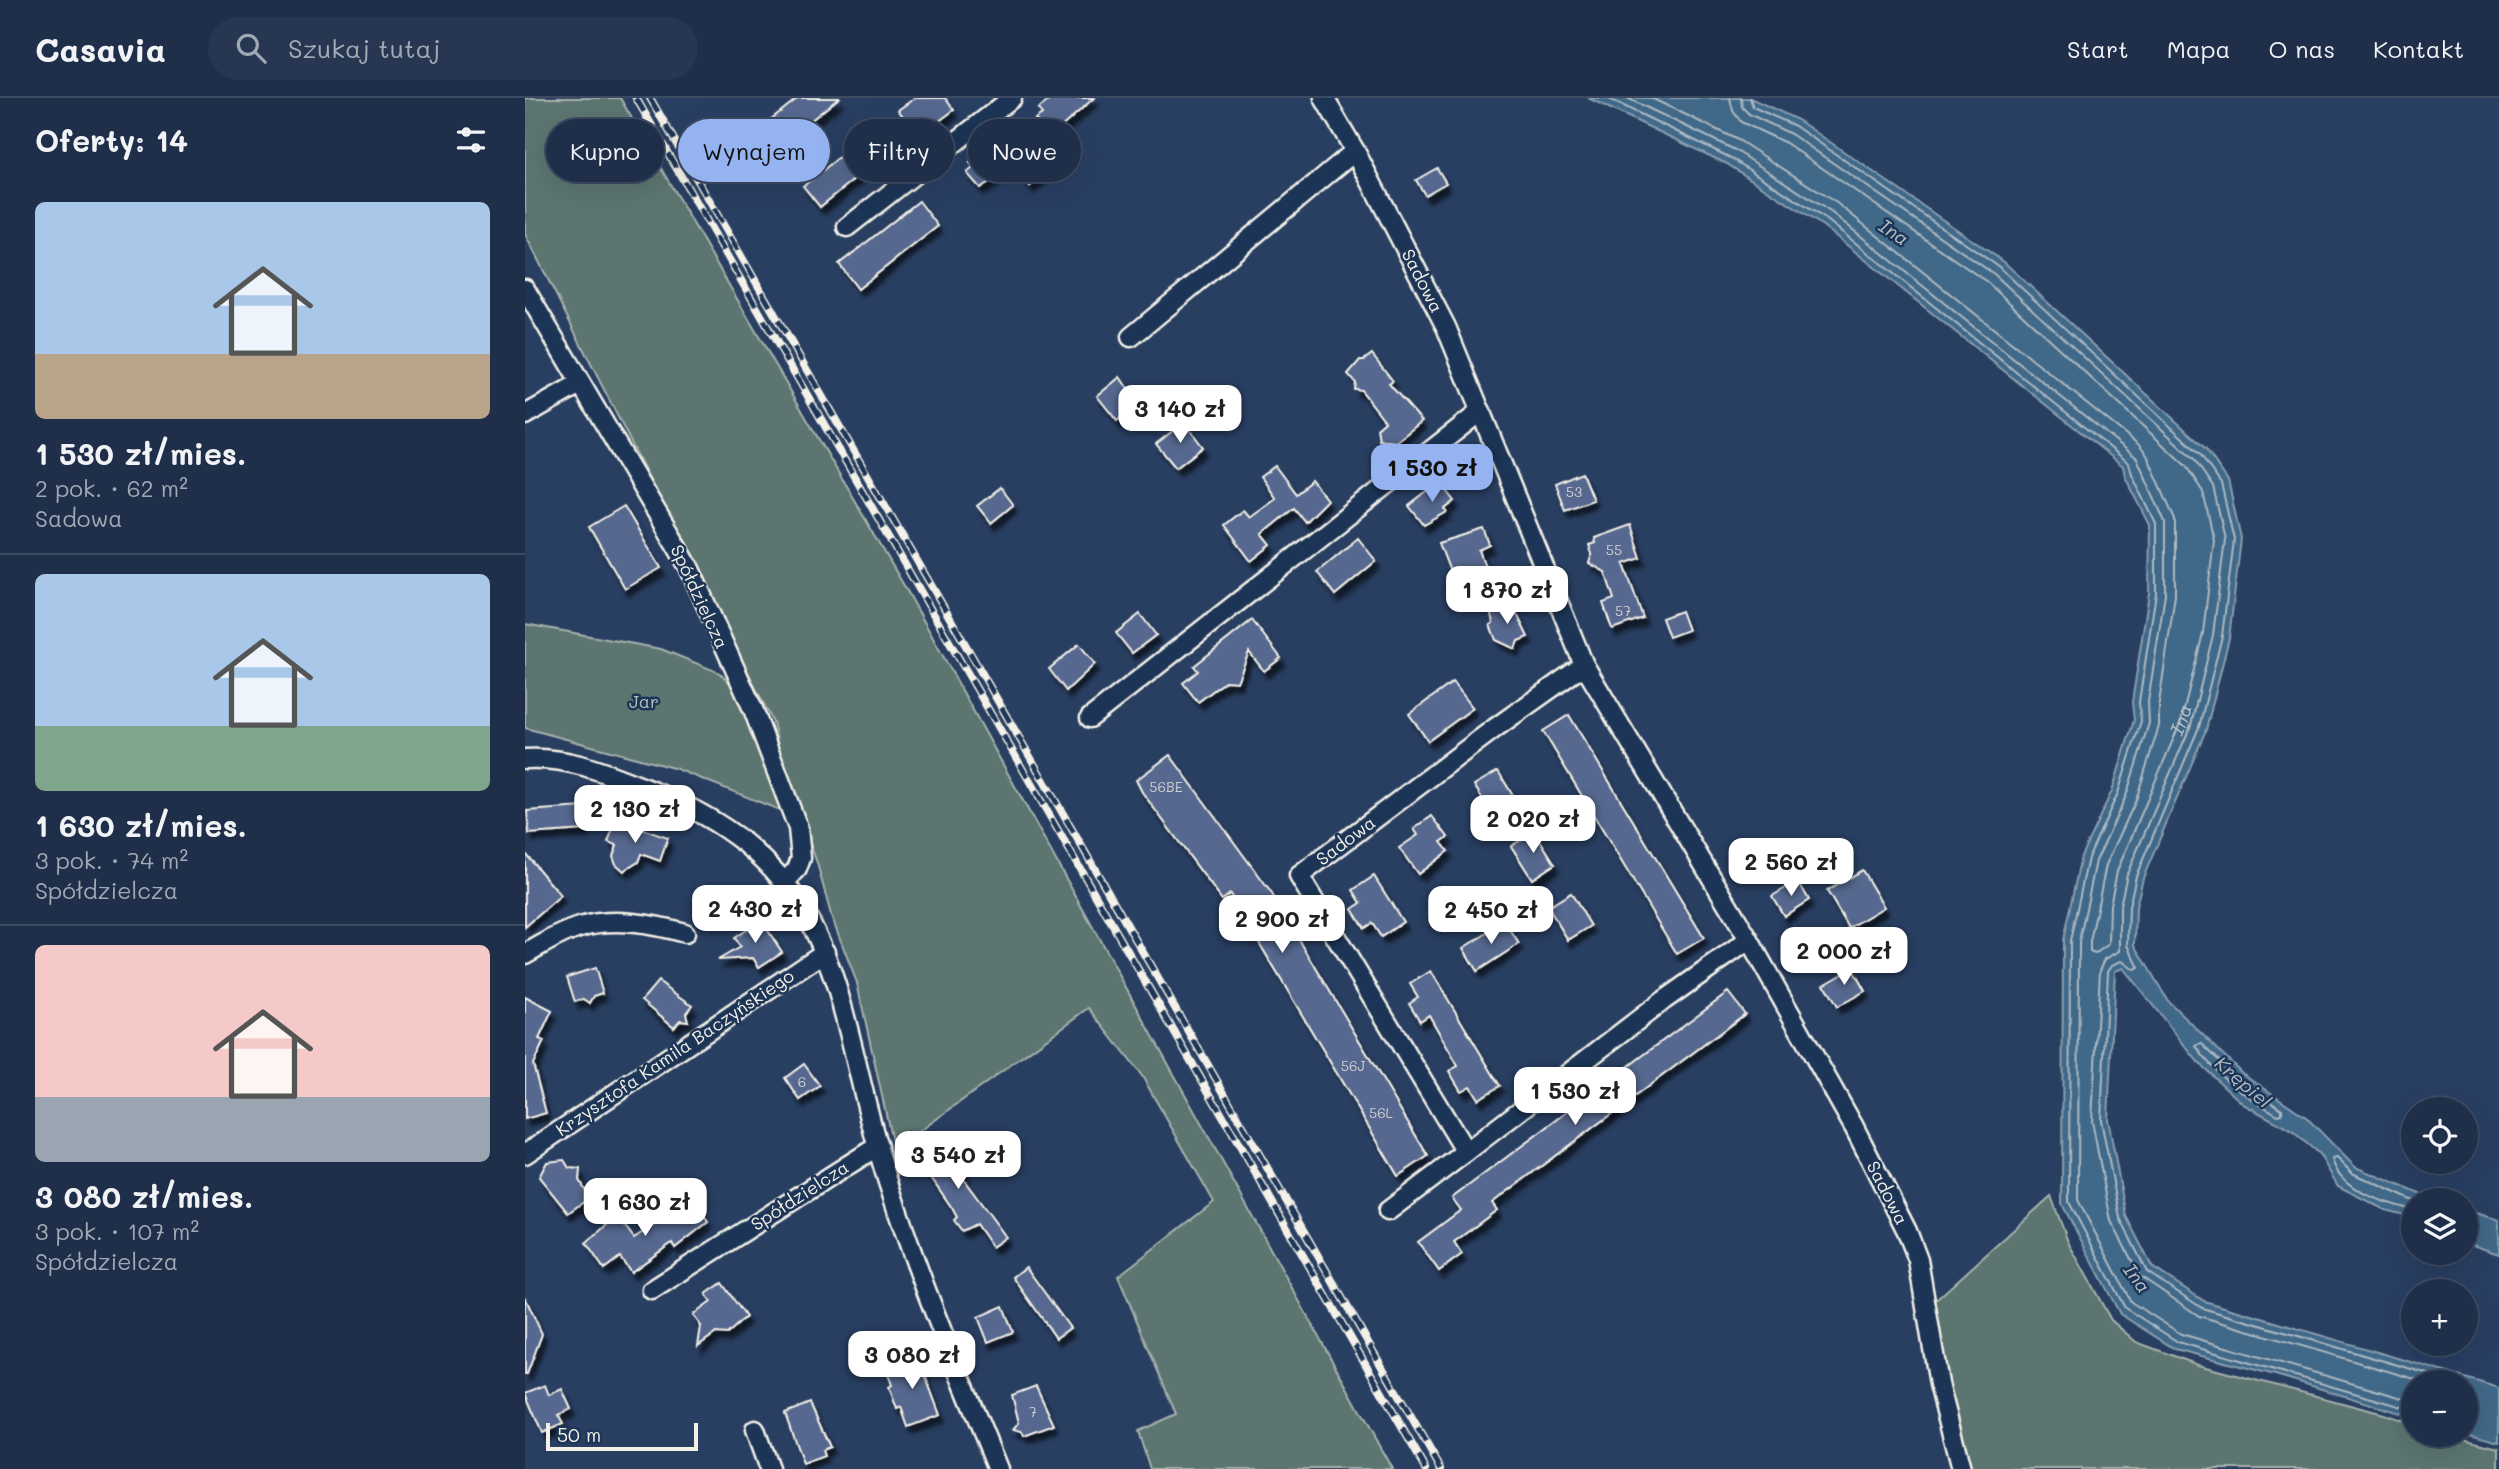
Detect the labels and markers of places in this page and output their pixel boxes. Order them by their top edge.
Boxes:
pin: 3 140 zł [1108,386,1252,445]
pin: 1 530 zł [1360,444,1504,504]
pin: 1 870 zł [1435,566,1579,626]
pin: 2 130 zł [563,786,707,845]
pin: 2 020 zł [1461,796,1605,855]
pin: 2 560 zł [1719,838,1863,898]
pin: 2 430 zł [683,886,827,945]
pin: 2 450 zł [1419,886,1563,946]
pin: 2 900 zł [1210,896,1354,955]
pin: 2 000 zł [1772,928,1916,987]
pin: 1 530 zł [1503,1068,1647,1127]
pin: 3 540 zł [886,1132,1030,1191]
pin: 1 630 zł [573,1178,717,1238]
pin: 3 080 zł [840,1332,984,1391]

